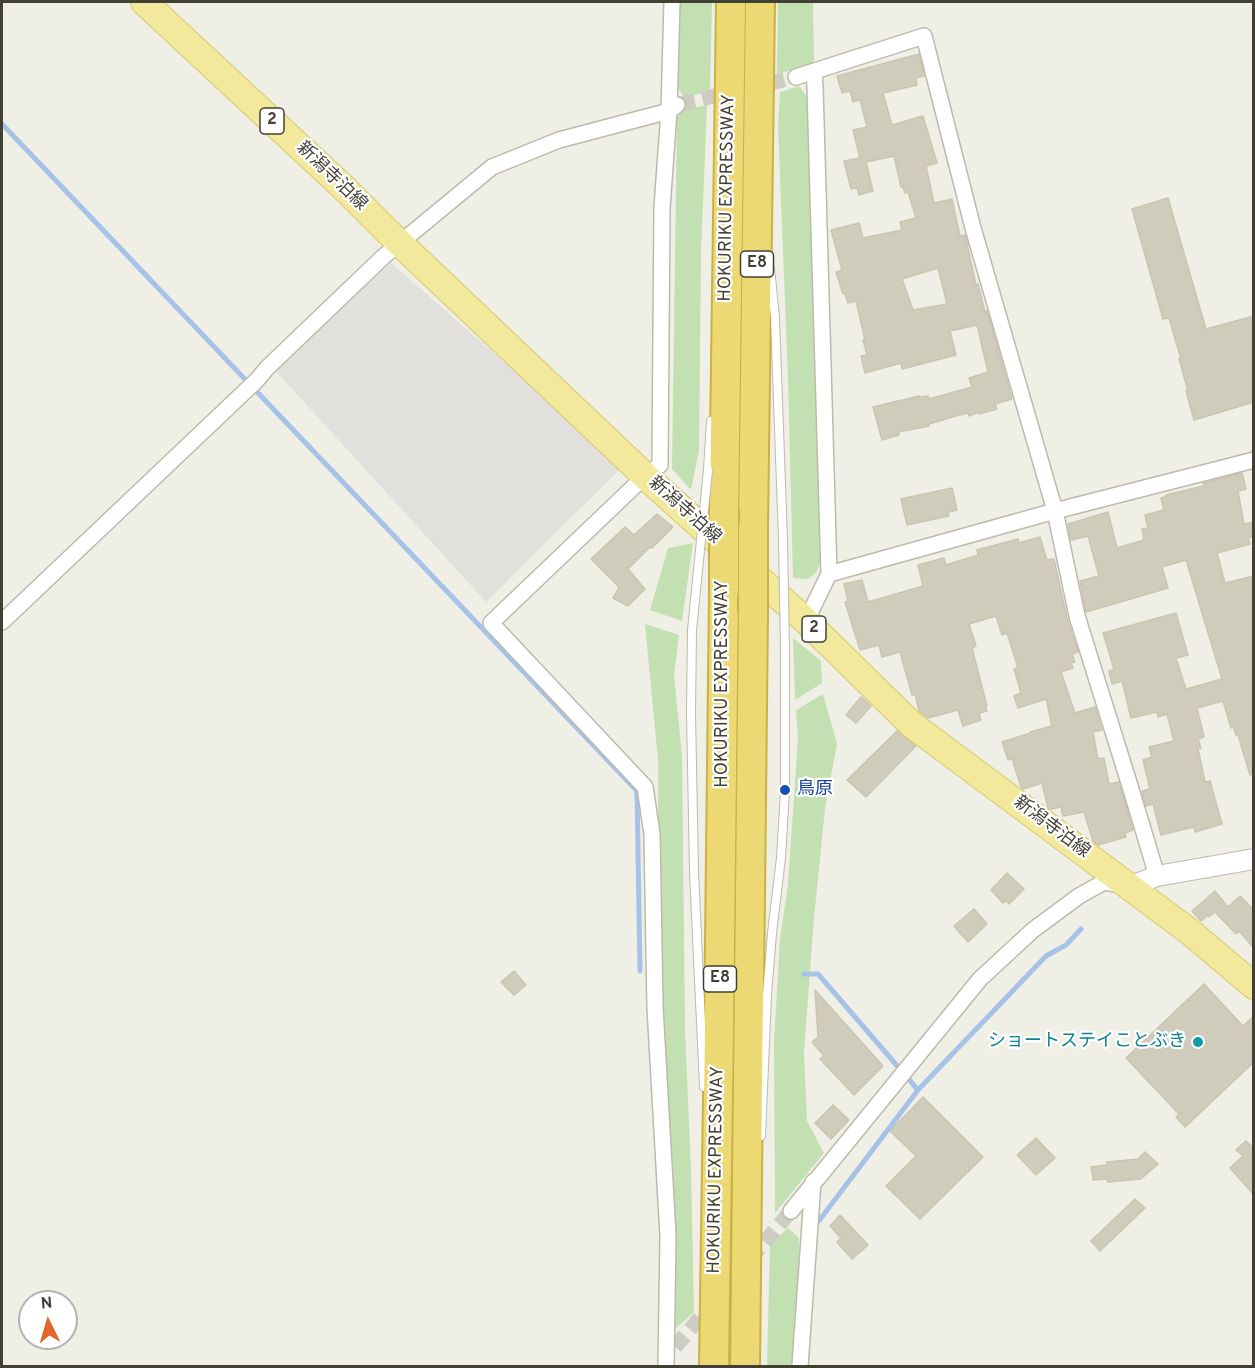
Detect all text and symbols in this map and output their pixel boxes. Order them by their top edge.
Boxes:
street label: HOKURIKU EXPRESSWAY [715,94,741,302]
road number: 2 [260,108,284,134]
street label: 新潟寺泊線 [291,138,371,216]
road number: E8 [740,251,774,277]
street label: 新潟寺泊線 [643,473,725,549]
street label: HOKURIKU EXPRESSWAY [712,580,734,788]
road number: 2 [802,616,826,642]
place label: 鳥原 [797,779,833,801]
marker: 鳥原 [778,783,792,797]
street label: 新潟寺泊線 [1009,792,1093,864]
road number: E8 [704,966,736,992]
place label: ショートステイことぶき [988,1031,1186,1053]
marker: ショートステイことぶき [1191,1035,1205,1049]
street label: HOKURIKU EXPRESSWAY [704,1066,730,1274]
north arrow [18,1290,78,1350]
text: N [40,1294,53,1315]

